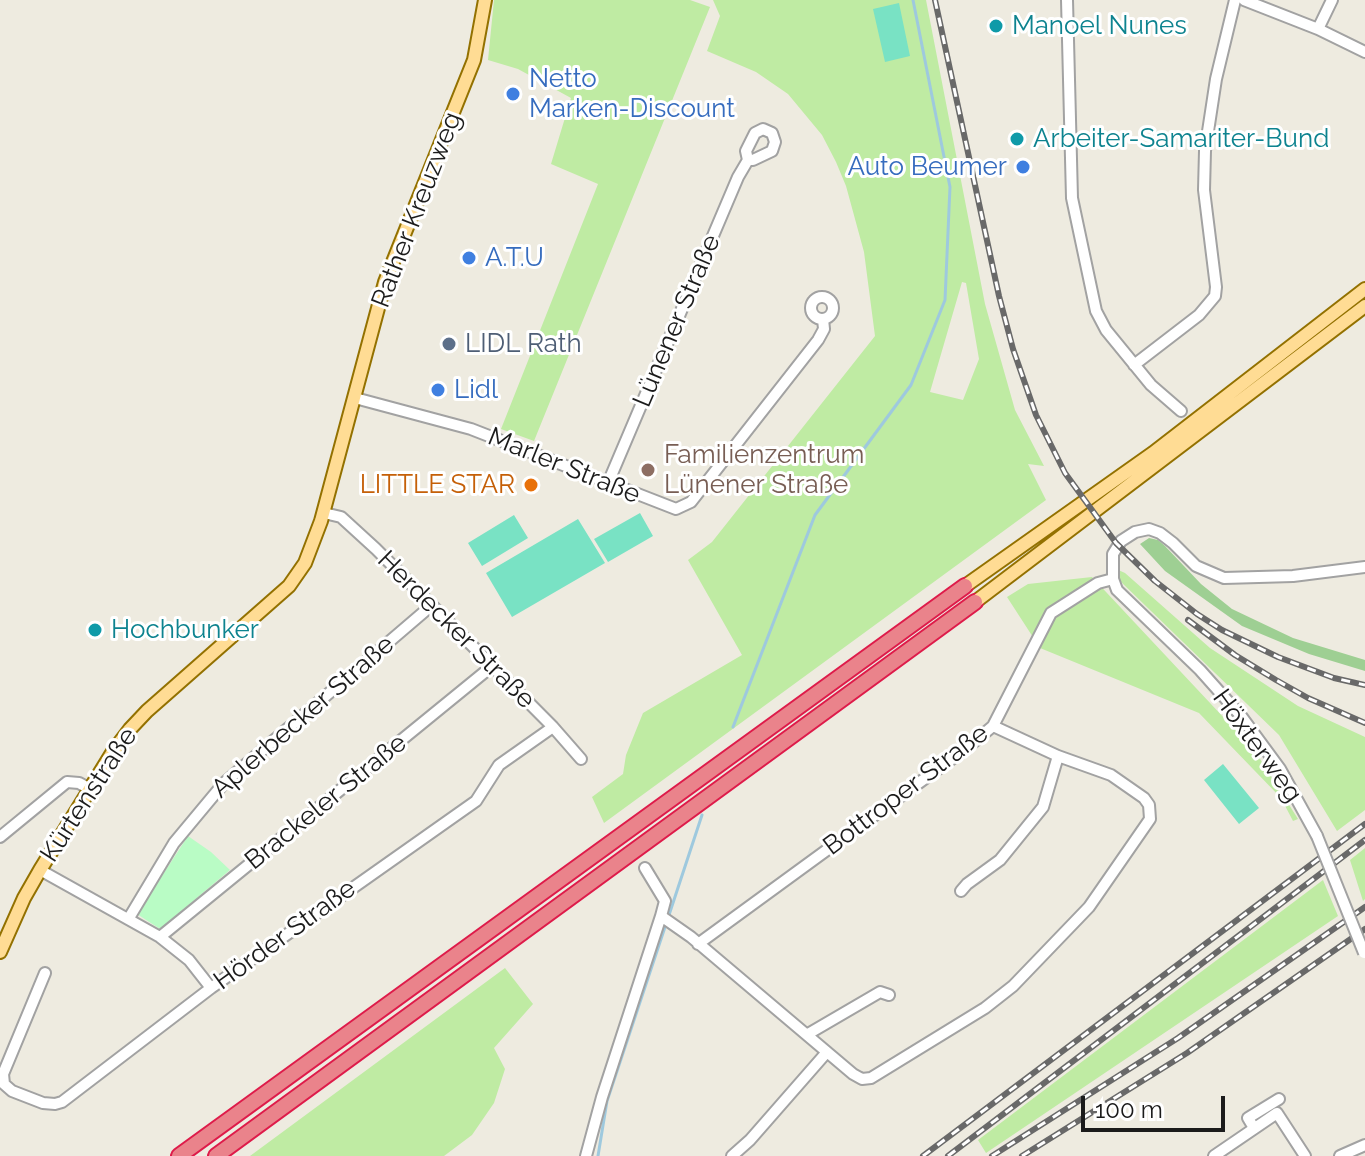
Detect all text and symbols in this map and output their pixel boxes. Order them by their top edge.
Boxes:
place label: Manoel Nunes [1012,10,1187,42]
marker: Manoel Nunes [987,17,1005,35]
place label: Netto Marken-Discount [529,63,735,124]
marker: Netto Marken-Discount [504,85,522,103]
street label: Rather Kreuzweg [365,108,469,312]
place label: Arbeiter-Samariter-Bund [1033,123,1329,155]
marker: Arbeiter-Samariter-Bund [1008,130,1026,148]
place label: Auto Beumer [847,151,1007,183]
marker: Auto Beumer [1014,158,1032,176]
street label: Lünener Straße [627,230,727,412]
place label: A.T.U [485,242,544,274]
marker: A.T.U [460,249,478,267]
place label: LIDL Rath [465,328,582,360]
marker: LIDL Rath [440,335,458,353]
place label: Lidl [454,374,498,406]
marker: Lidl [429,381,447,399]
street label: Marler Straße [483,421,645,511]
place label: Familienzentrum Lünener Straße [664,439,864,500]
marker: Familienzentrum Lünener Straße [639,461,657,479]
place label: LITTLE STAR [360,469,515,501]
marker: LITTLE STAR [522,476,540,494]
street label: Herdecker Straße [371,545,541,715]
place label: Hochbunker [111,614,259,646]
marker: Hochbunker [86,621,104,639]
street label: Aplerbecker Straße [205,629,401,805]
street label: Höxterweg [1206,684,1308,808]
street label: Bottroper Straße [817,718,995,862]
street label: Kürtenstraße [34,722,144,868]
street label: Brackeler Straße [239,727,413,877]
street label: Hörder Straße [208,873,362,997]
scale bar [1085,1080,1229,1130]
text: 100 m [1095,1095,1163,1124]

